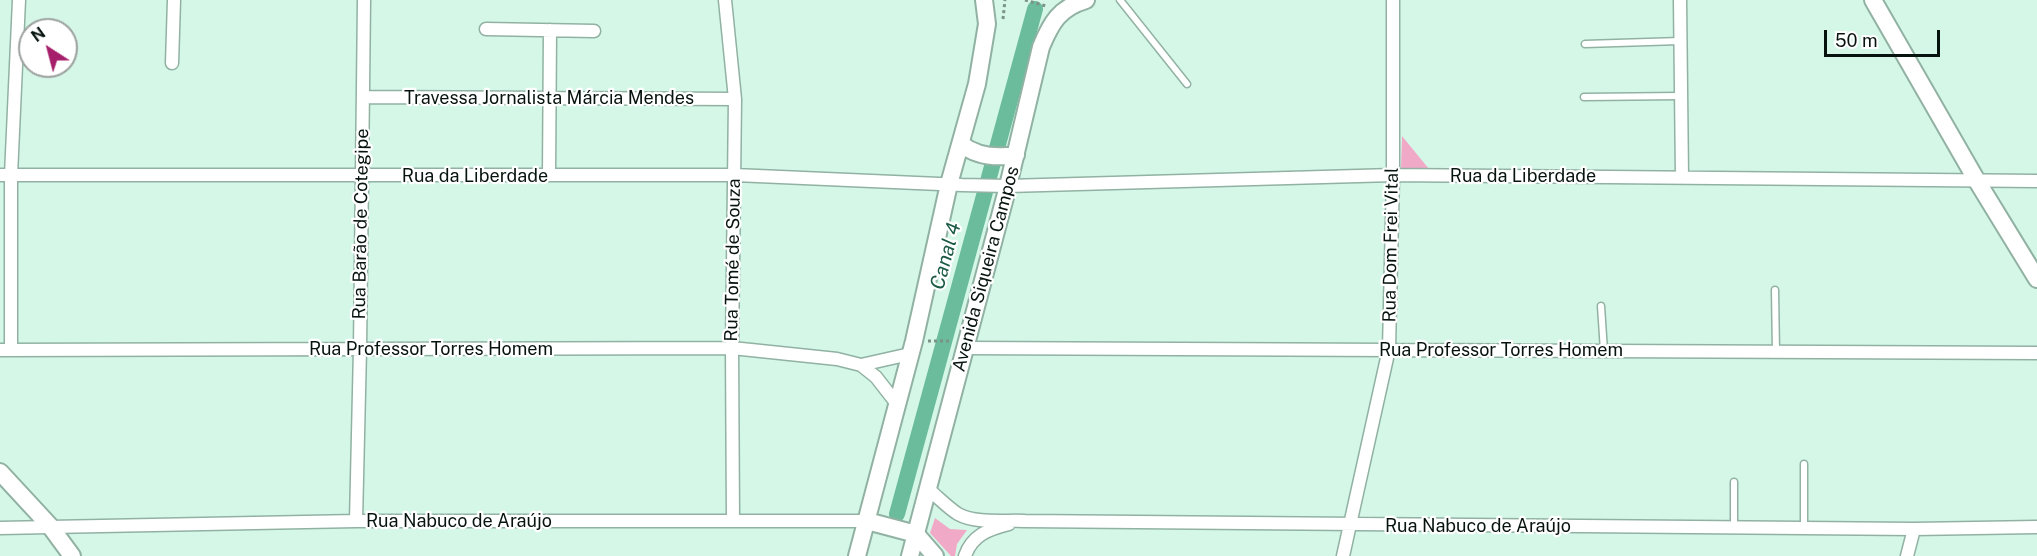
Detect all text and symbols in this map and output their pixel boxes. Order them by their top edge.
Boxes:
north arrow [18,18,78,78]
scale bar [1827,18,1942,56]
text: N [28,23,49,46]
text: 50 m [1835,30,1878,51]
street label: Travessa Jornalista Márcia Mendes [404,87,694,109]
street label: Rua Barão de Cotegipe [349,128,373,320]
street label: Avenida Siqueira Campos [948,164,1024,374]
street label: Rua da Liberdade [402,165,548,187]
street label: Rua da Liberdade [1450,165,1596,187]
street label: Rua Dom Frei Vital [1379,167,1403,323]
street label: Rua Tomé de Souza [721,178,745,342]
water label: Canal 4 [926,220,966,292]
street label: Rua Professor Torres Homem [309,338,553,360]
street label: Rua Professor Torres Homem [1379,339,1623,361]
street label: Rua Nabuco de Araújo [366,510,552,532]
street label: Rua Nabuco de Araújo [1385,515,1571,537]

